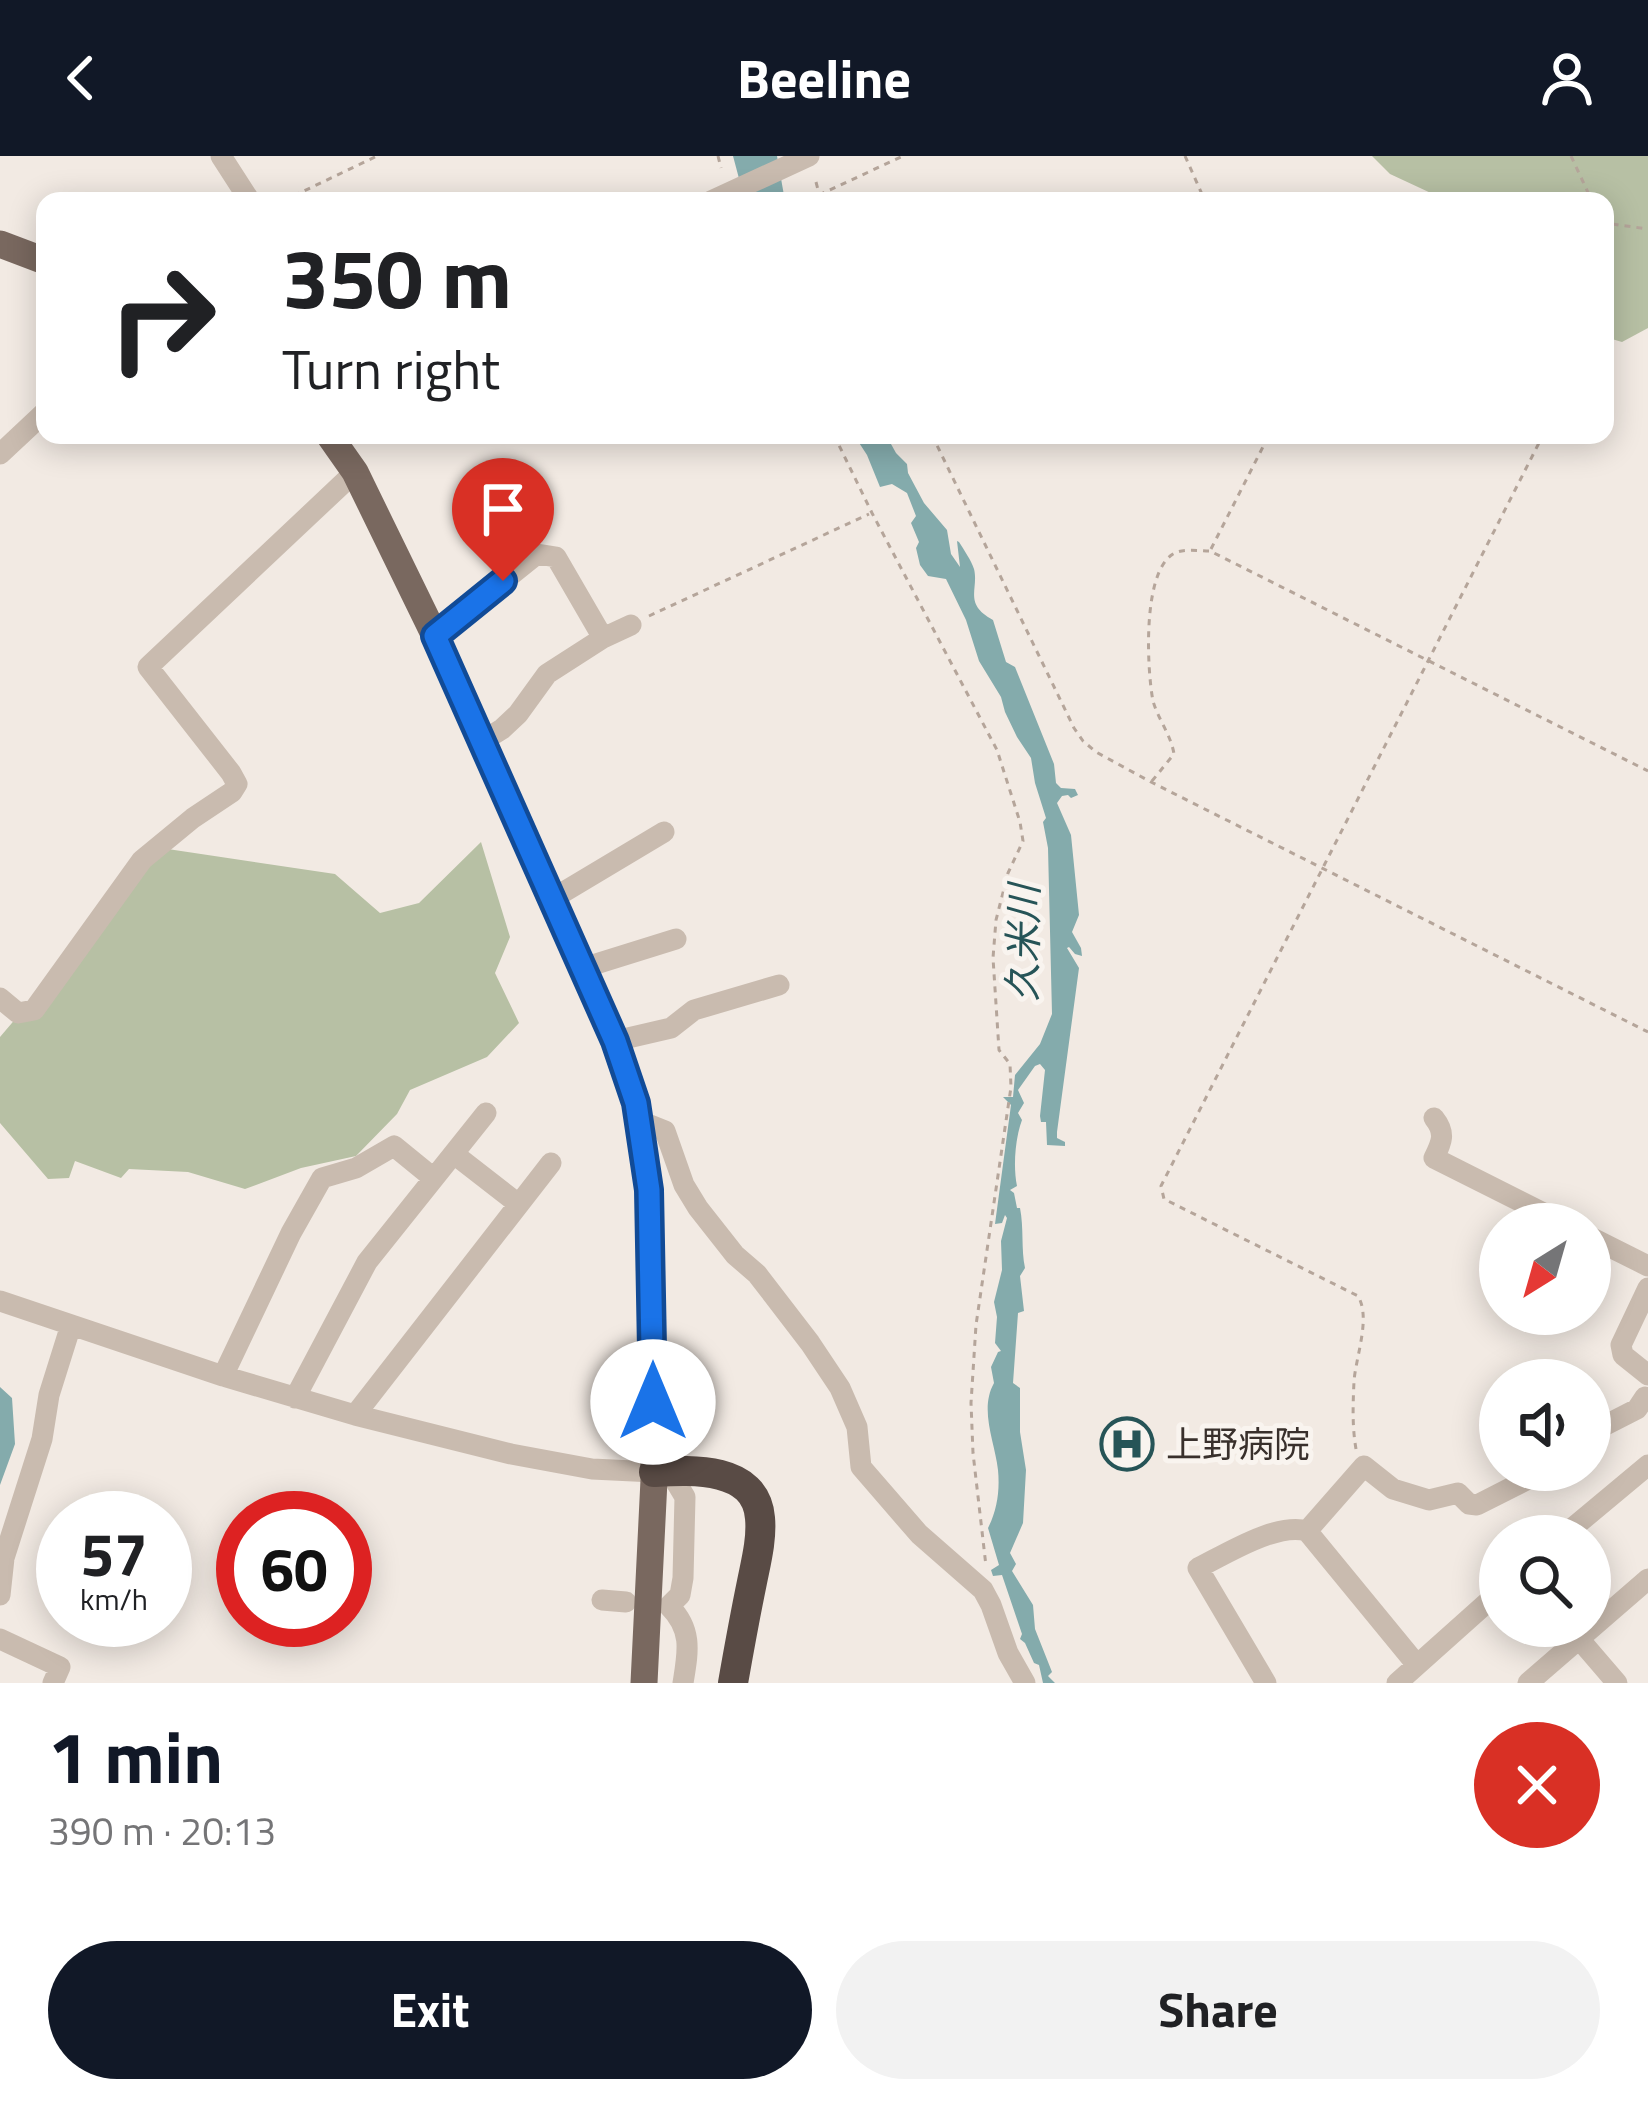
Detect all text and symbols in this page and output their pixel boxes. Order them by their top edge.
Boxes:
text: Beeline [737,37,911,119]
icon: back [48,45,114,111]
icon: person [1534,45,1600,111]
text: 350 m [282,213,512,341]
icon: right [84,240,240,396]
text: Turn right [282,328,500,410]
pin [452,458,554,581]
icon: arrive [470,476,536,542]
water label: 久米川 [992,880,1053,1002]
north arrow [1479,1203,1611,1335]
map controls [1479,1203,1611,1647]
position arrow [590,1339,716,1465]
button: sound [1479,1359,1611,1491]
hospital icon: 上野病院 [1099,1416,1155,1472]
place label: 上野病院 [1166,1416,1310,1471]
speed limit sign: 60 [216,1491,372,1647]
text: 57 [80,1508,148,1599]
button: search [1479,1515,1611,1647]
text: km/h [80,1576,148,1622]
text: 1 min [48,1701,223,1811]
button: close [1474,1722,1600,1848]
text: 390 m · 20:13 [48,1801,276,1860]
button: Exit [48,1941,812,2079]
button: Share [836,1941,1600,2079]

